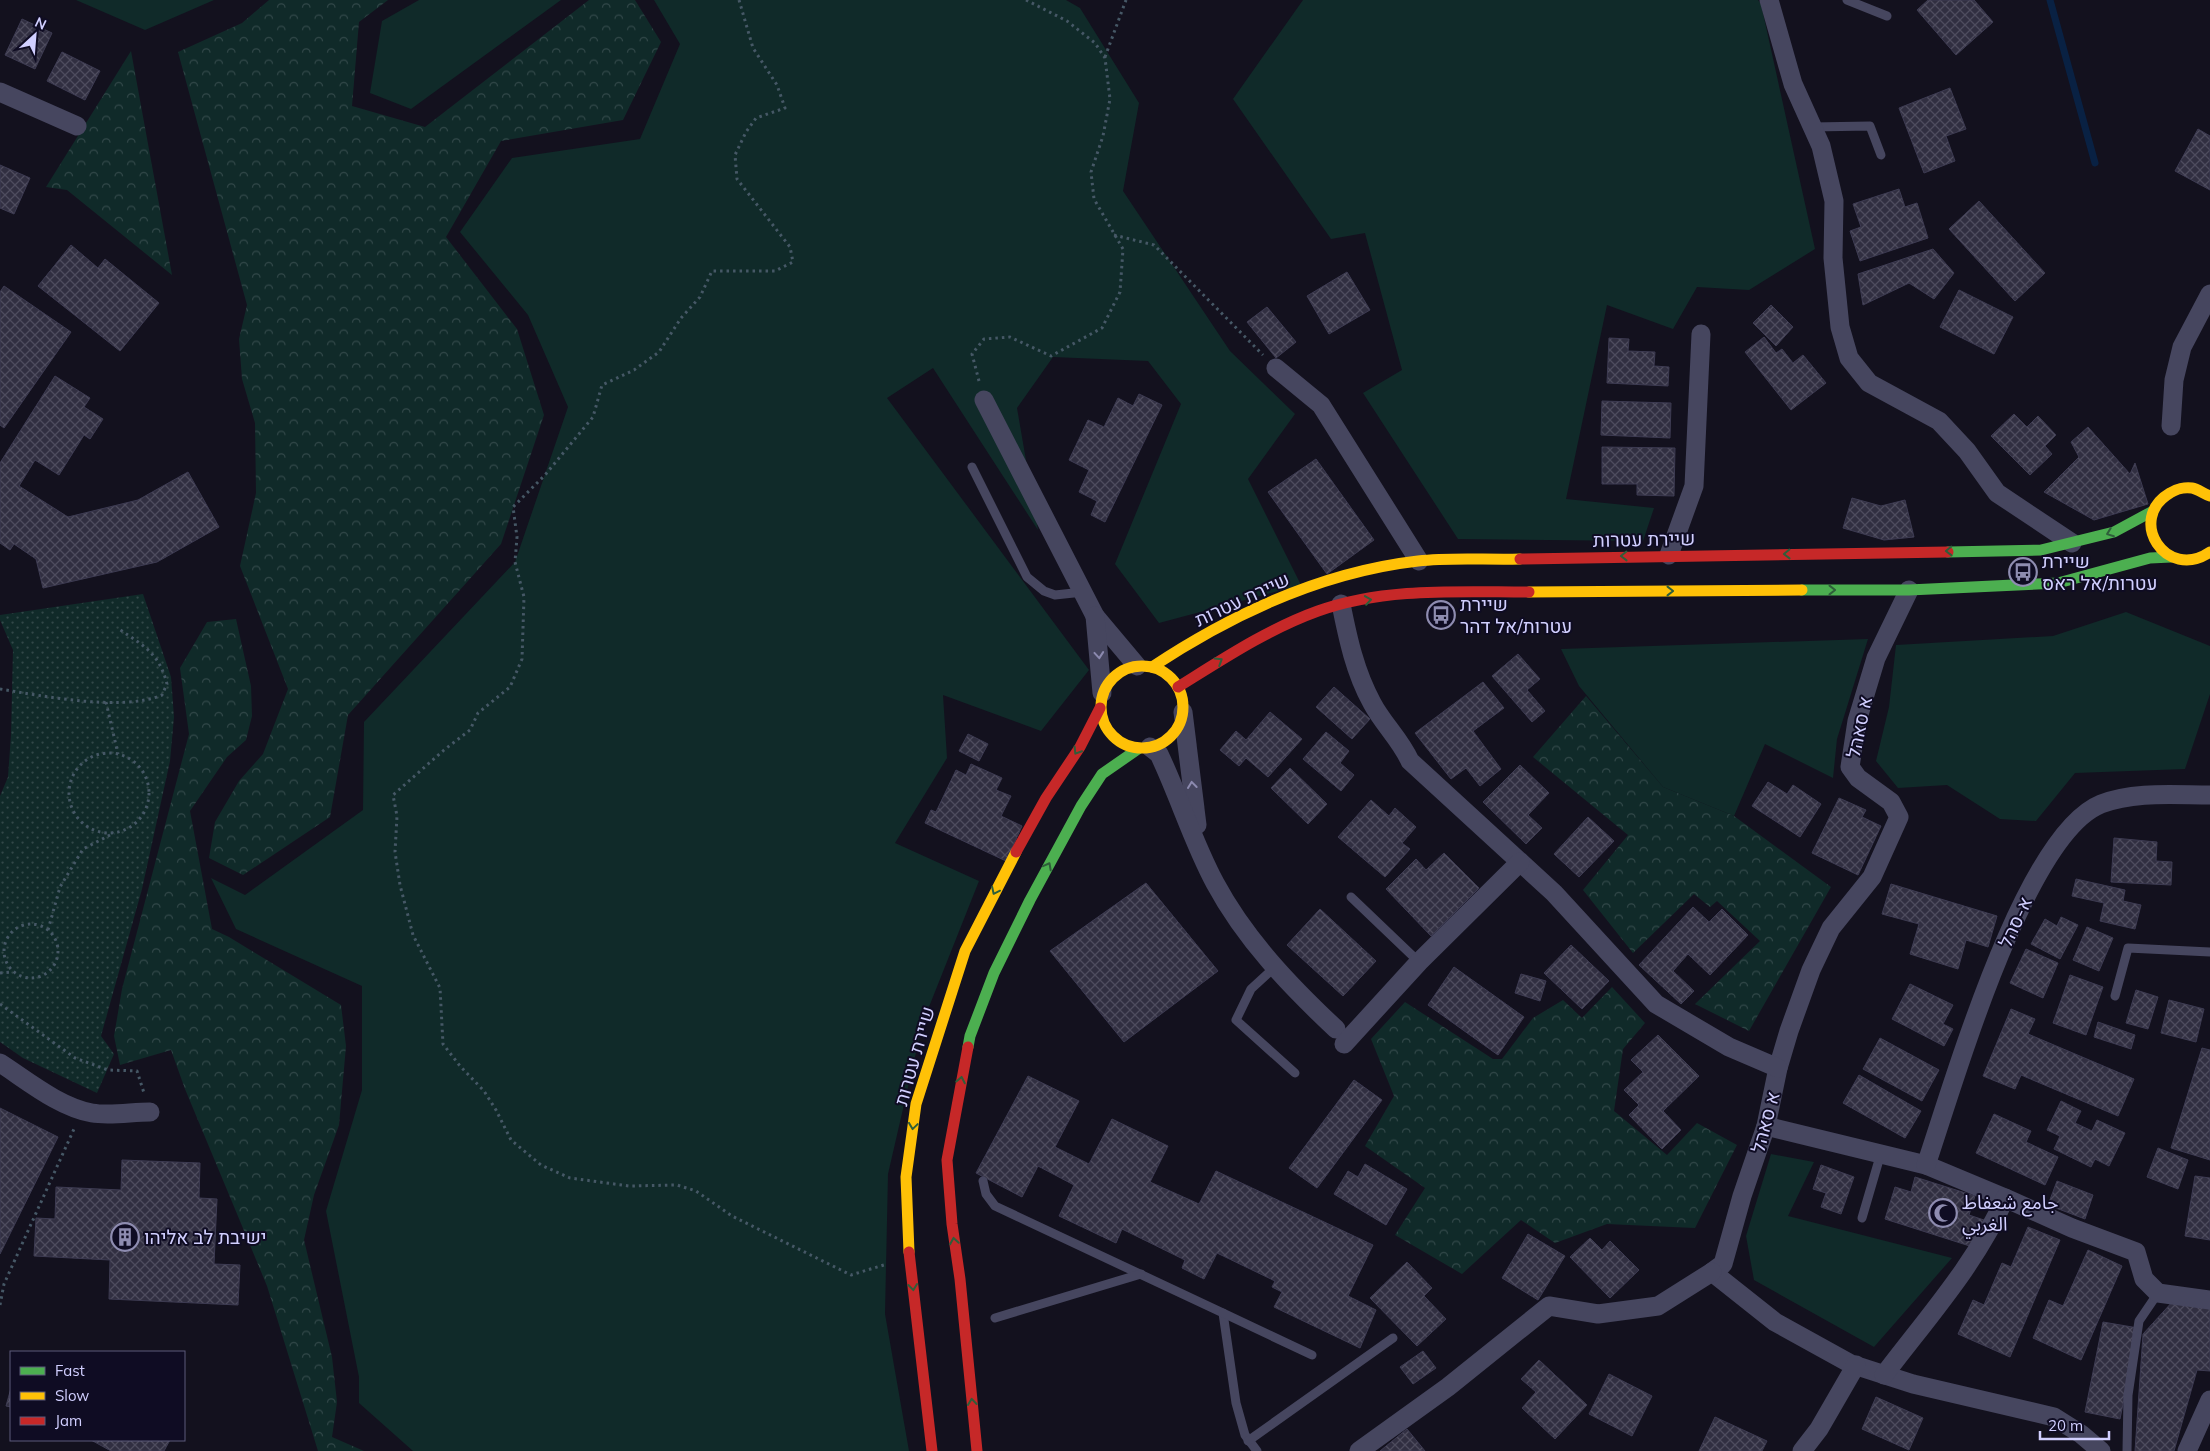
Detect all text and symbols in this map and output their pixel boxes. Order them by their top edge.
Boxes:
north arrow [10,10,60,60]
text: N [32,13,49,34]
street label: שיירת עטרות [1593,526,1695,552]
one-way arrow [2106,527,2114,537]
one-way arrow [1945,546,1953,557]
one-way arrow [1783,549,1790,559]
place label: שיירת עטרות/אל ראס [2042,549,2157,595]
one-way arrow [1620,551,1628,562]
bus stop icon: שיירת עטרות/אל ראס [2008,557,2038,587]
street label: שיירת עטרות [1191,567,1293,631]
one-way arrow [1829,585,1837,595]
one-way arrow [1666,586,1674,596]
place label: שיירת עטרות/אל דהר [1460,592,1572,638]
one-way arrow [1364,595,1372,606]
bus stop icon: שיירת עטרות/אל דהר [1426,600,1456,630]
one-way arrow [1093,651,1104,659]
one-way arrow [1214,658,1223,667]
street label: א סאהל [1841,694,1877,760]
one-way arrow [1074,745,1083,754]
one-way arrow [1187,781,1198,789]
one-way arrow [1042,862,1052,871]
one-way arrow [991,886,1001,895]
street label: א-סהל [1993,893,2037,951]
street label: שיירת עטרות [888,1004,940,1108]
one-way arrow [955,1076,965,1084]
street label: א סאהל [1745,1089,1785,1155]
one-way arrow [908,1122,919,1130]
place label: جامع شعفاط الغربي [1962,1190,2058,1239]
mosque icon: جامع شعفاط الغربي [1928,1198,1958,1228]
building icon: ישיבת לב אליהו [110,1222,140,1252]
place label: ישיבת לב אליהו [144,1225,267,1249]
one-way arrow [949,1237,960,1245]
one-way arrow [907,1284,918,1292]
legend [10,1351,185,1441]
text: Fast [55,1361,85,1380]
text: Slow [55,1386,89,1405]
one-way arrow [967,1398,978,1406]
scale bar [2040,1408,2109,1440]
text: Jam [55,1411,82,1430]
text: 20 m [2048,1416,2083,1435]

